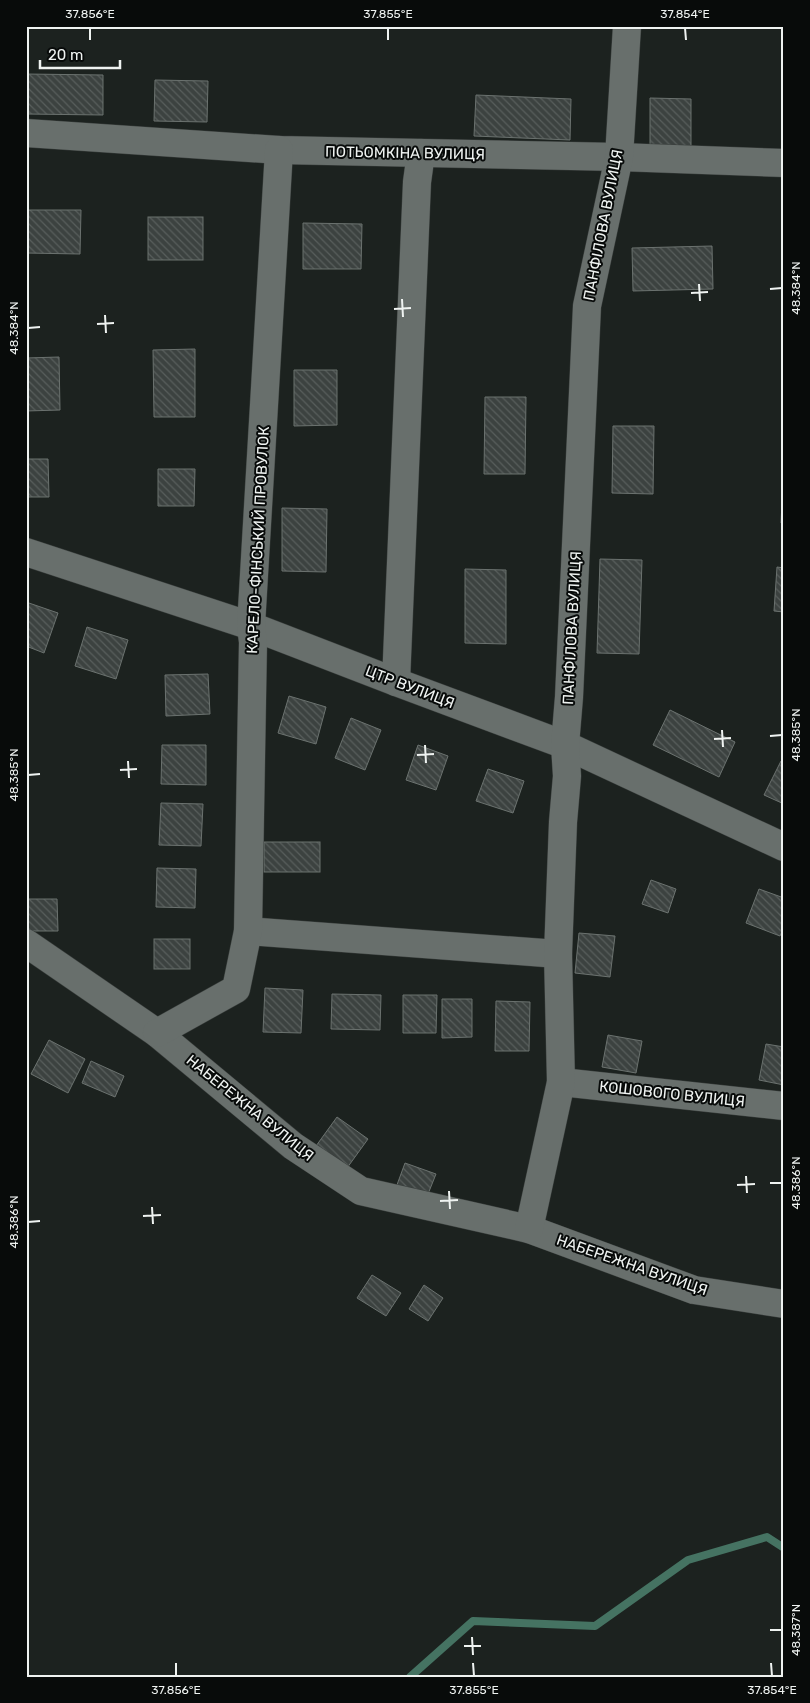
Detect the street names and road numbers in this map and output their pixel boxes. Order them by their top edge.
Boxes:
street label: ПОТЬОМКІНА ВУЛИЦЯ [325,143,485,163]
street label: ПАНФІЛОВА ВУЛИЦЯ [579,148,627,302]
street label: КАРЕЛО-ФІНСЬКИЙ ПРОВУЛОК [243,425,273,654]
street label: ПАНФІЛОВА ВУЛИЦЯ [559,551,585,705]
street label: ЦТР ВУЛИЦЯ [363,662,457,712]
street label: НАБЕРЕЖНА ВУЛИЦЯ [183,1051,317,1165]
street label: КОШОВОГО ВУЛИЦЯ [598,1077,746,1111]
street label: НАБЕРЕЖНА ВУЛИЦЯ [554,1231,710,1299]

